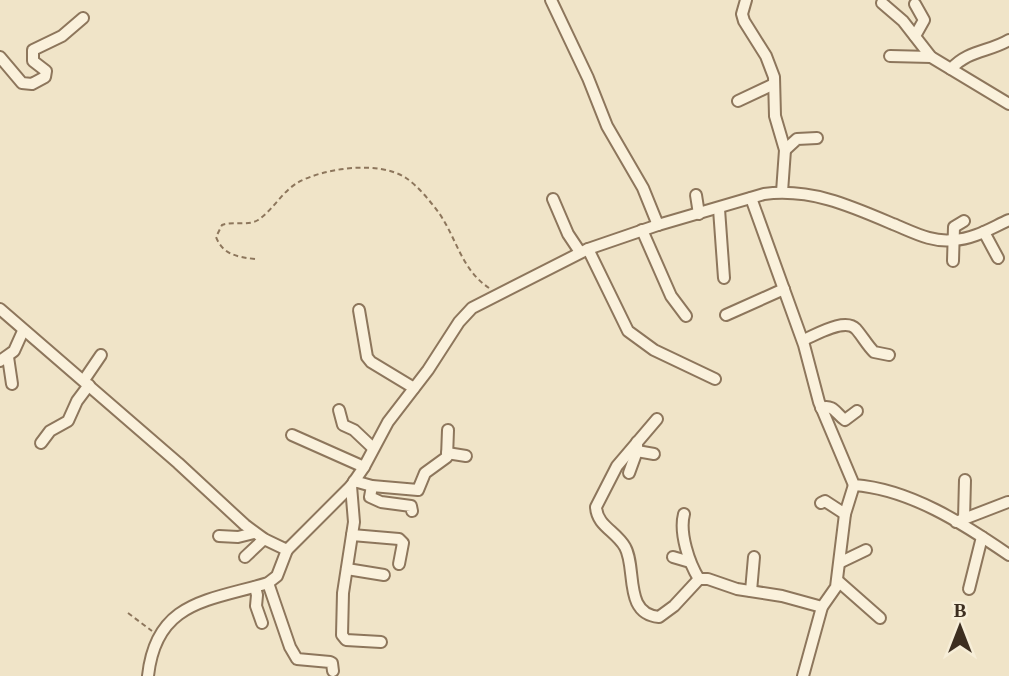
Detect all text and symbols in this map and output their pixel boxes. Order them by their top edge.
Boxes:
north arrow [925,592,995,662]
text: B [954,600,967,621]

